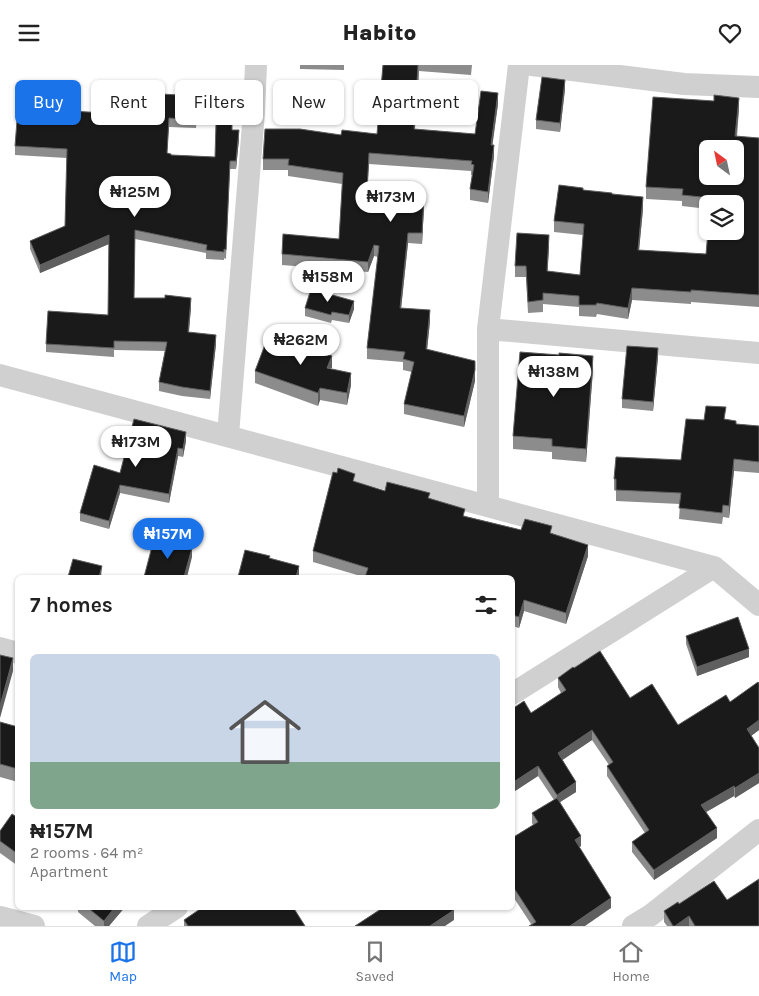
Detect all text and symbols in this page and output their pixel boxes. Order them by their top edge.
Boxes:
icon: menu [15,19,43,47]
icon: heart [716,19,744,47]
text: Habito [343,20,416,46]
chip: Buy [15,80,81,125]
chip: Rent [91,80,165,125]
chip: Filters [175,80,263,125]
chip: New [273,80,344,125]
chip: Apartment [354,80,478,125]
north arrow [699,140,744,185]
map controls [699,140,744,240]
pin: ₦125M [100,175,170,218]
pin: ₦173M [356,181,426,223]
text: ₦125M [110,182,160,201]
text: ₦173M [366,187,416,206]
button: layers [699,195,744,240]
pin: ₦158M [293,261,363,303]
text: ₦158M [303,267,353,286]
pin: ₦262M [266,323,336,366]
text: ₦262M [274,330,328,349]
pin: ₦138M [519,355,589,398]
text: ₦138M [528,362,580,381]
pin: ₦173M [101,425,171,468]
text: ₦173M [111,432,161,451]
pin: ₦157M [133,517,203,560]
text: ₦157M [144,524,192,543]
icon: filters [472,591,500,619]
text: 7 homes [30,593,113,617]
icon: home [220,687,310,777]
text: ₦157M [30,819,94,843]
text: 2 rooms · 64 m² [30,843,143,862]
text: Apartment [30,862,108,881]
tab: Map [109,938,137,985]
tab: Saved [355,938,394,985]
tab: Home [613,938,650,985]

